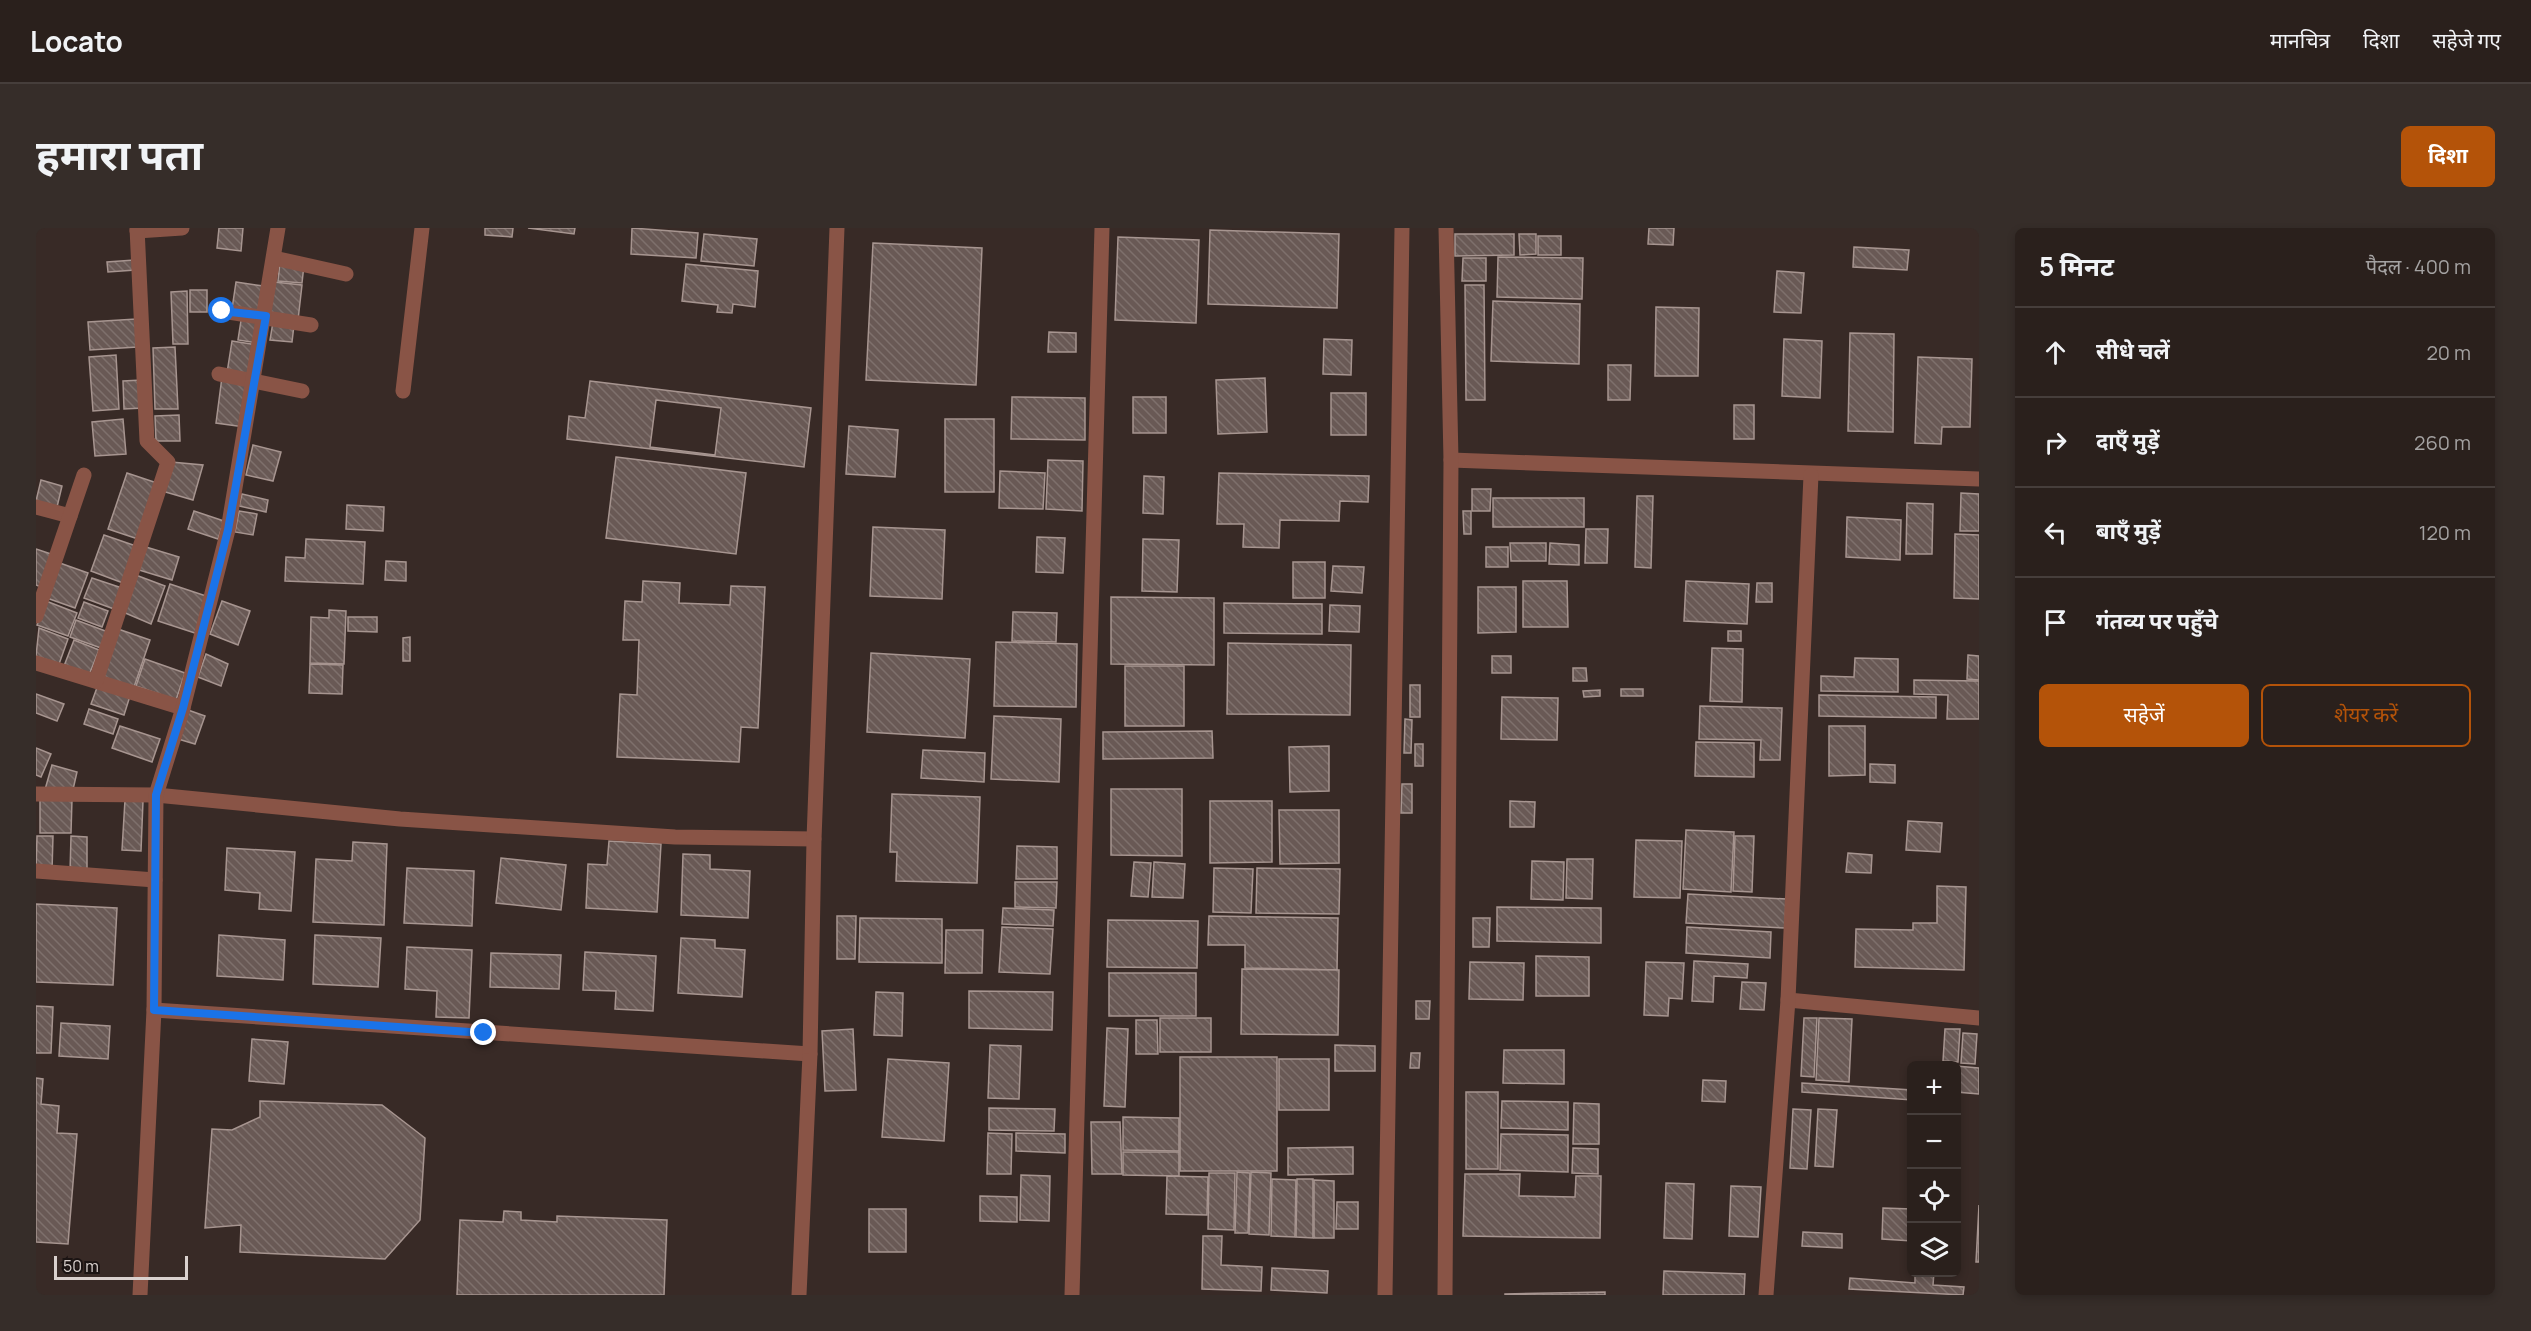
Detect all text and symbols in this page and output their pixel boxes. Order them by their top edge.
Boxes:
text: Locato [30,22,123,60]
text: मानचित्र [2270,26,2330,54]
text: दिशा [2363,26,2399,54]
text: सहेजे गए [2432,26,2501,54]
text: हमारा पता [36,125,203,183]
button: दिशा [2401,126,2495,187]
text: 5 मिनट [2039,248,2114,284]
text: पैदल · 400 m [2366,253,2471,280]
route start [208,297,234,323]
icon: ahead [2039,336,2072,369]
text: सीधे चलें [2096,336,2170,366]
text: 20 m [2426,339,2471,366]
icon: right [2039,426,2072,459]
text: दाएँ मुड़ें [2096,426,2159,456]
text: 260 m [2414,429,2471,456]
icon: left [2039,516,2072,549]
text: बाएँ मुड़ें [2096,516,2161,546]
text: 120 m [2419,519,2471,546]
icon: arrive [2039,606,2072,639]
text: गंतव्य पर पहुँचे [2096,606,2218,636]
button: सहेजें [2039,684,2249,747]
button: शेयर करें [2261,684,2471,747]
route end [470,1019,496,1045]
map controls [1907,1061,1961,1277]
button: + [1907,1061,1961,1115]
button: − [1907,1115,1961,1169]
button: locate [1907,1169,1961,1223]
button: layers [1907,1223,1961,1277]
scale bar [54,1253,188,1280]
text: 50 m [63,1255,99,1277]

